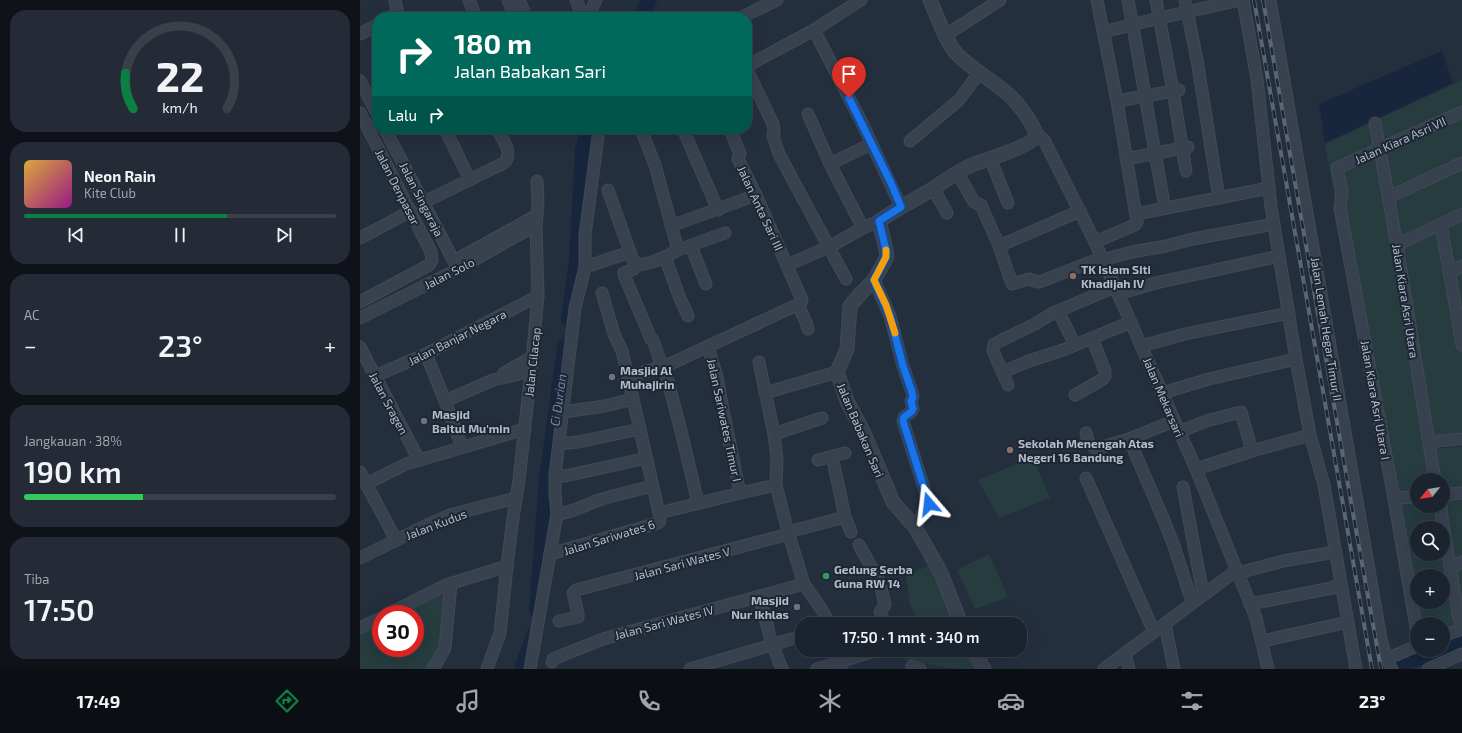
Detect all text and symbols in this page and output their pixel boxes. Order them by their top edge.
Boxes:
text: 180 m [454,26,532,60]
icon: right [388,28,440,80]
text: 22 [156,50,204,100]
pin [832,57,866,98]
text: Jalan Babakan Sari [454,60,606,82]
icon: arrive [838,63,860,85]
text: km/h [162,98,198,115]
icon: right [425,104,447,126]
text: Lalu [388,106,417,124]
street label: Jalan Kiara Asri VII [1352,114,1448,166]
street label: Jalan Denpasar [373,147,423,227]
street label: Jalan Singaraja [396,160,447,239]
street label: Jalan Anta Sari III [735,164,787,252]
text: Neon Rain [84,167,156,185]
text: Kite Club [84,185,136,201]
icon: previous [65,224,87,246]
icon: pause [169,224,191,246]
icon: next [273,224,295,246]
street label: Jalan Kiara Asri Utara [1390,243,1422,359]
street label: Jalan Solo [422,254,477,292]
street label: Jalan Lemah Hegar Timur II [1309,256,1345,402]
place label: TK Islam Siti Khadijah IV [1081,262,1151,291]
marker: TK Islam Siti Khadijah IV [1068,271,1078,281]
street label: Jalan Banjar Negara [406,306,509,369]
text: AC [24,307,39,323]
street label: Jalan Cilacap [521,326,543,397]
text: 23° [158,327,203,363]
text: − [24,332,37,358]
text: + [324,332,336,358]
street label: Jalan Kiara Asri Utara I [1359,339,1393,461]
street label: Jalan Mekarsari [1141,355,1187,439]
street label: Jalan Sariwates Timur I [705,357,745,483]
place label: Masjid Al Muhajirin [620,363,674,392]
street label: Jalan Sragen [367,369,411,437]
marker: Masjid Al Muhajirin [607,372,617,382]
water label: Ci Durian [546,373,570,427]
street label: Jalan Babakan Sari [835,381,887,479]
place label: Masjid Baitul Mu'min [432,407,510,435]
marker: Masjid Baitul Mu'min [419,416,429,426]
text: Jangkauan · 38% [24,433,122,449]
place label: Sekolah Menengah Atas Negeri 16 Bandung [1018,436,1154,464]
marker: Sekolah Menengah Atas Negeri 16 Bandung [1005,445,1015,455]
text: 190 km [24,453,122,489]
north arrow [1410,473,1450,513]
map controls [1410,473,1450,657]
position arrow [908,483,950,525]
street label: Jalan Kudus [404,506,468,542]
street label: Jalan Sariwates 6 [562,516,656,558]
button: search [1410,521,1450,561]
street label: Jalan Sari Wates V [633,543,732,583]
place label: Gedung Serba Guna RW 14 [834,562,913,590]
button: + [1410,569,1450,609]
text: Tiba [24,571,49,587]
marker: Gedung Serba Guna RW 14 [821,571,831,581]
text: 17:50 [24,591,95,627]
place label: Masjid Nur Ikhlas [731,593,789,621]
street label: Jalan Sari Wates IV [613,602,716,642]
marker: Masjid Nur Ikhlas [792,602,802,612]
speed limit sign: 30 [372,605,424,657]
button: − [1410,617,1450,657]
text: 17:50 · 1 mnt · 340 m [843,628,979,646]
icon: directions [273,687,301,715]
icon: music [454,687,482,715]
icon: phone [635,687,663,715]
icon: climate [816,687,844,715]
icon: car [997,687,1025,715]
icon: filters [1178,687,1206,715]
text: 17:49 [76,690,120,712]
text: 23° [1359,690,1386,712]

